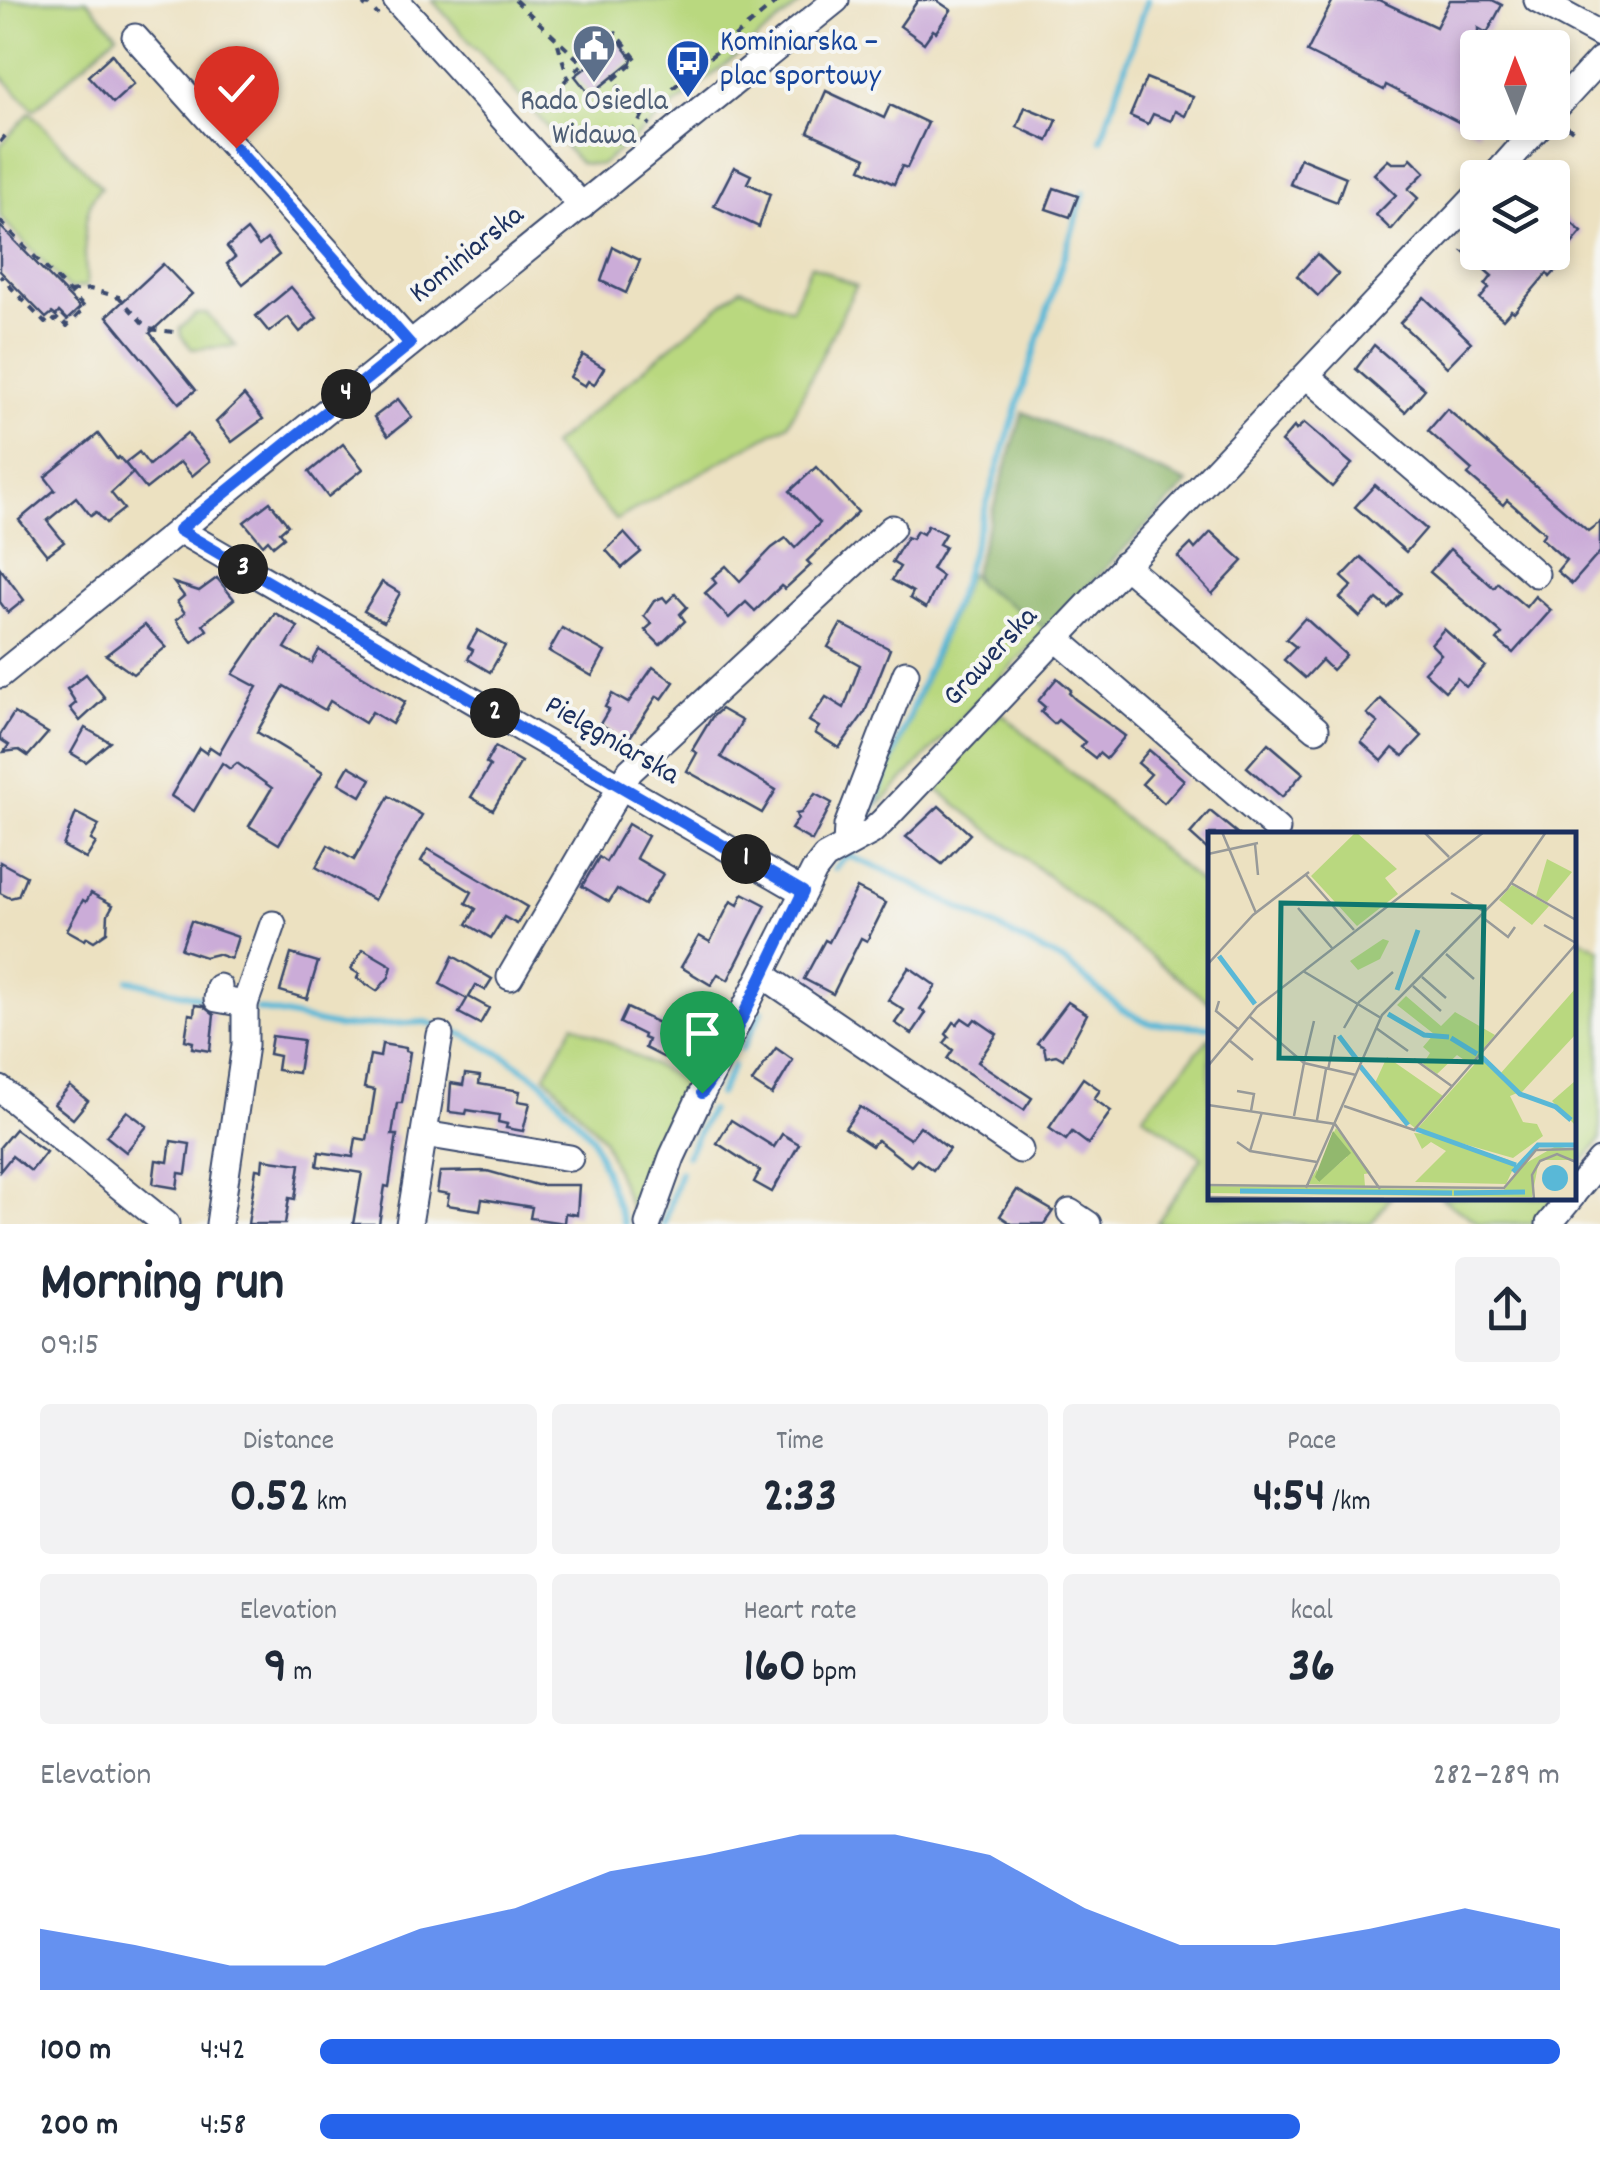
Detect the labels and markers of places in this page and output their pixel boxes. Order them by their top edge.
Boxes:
public building icon: Rada Osiedla Widawa [571,23,617,84]
place label: Kominiarska – plac sportowy [720,23,882,100]
bus stop icon: Kominiarska – plac sportowy [665,38,711,99]
pin [194,46,279,149]
place label: Rada Osiedla Widawa [520,82,669,159]
pin: 4 [321,369,371,419]
pin: 3 [218,544,268,594]
pin: 2 [470,688,520,738]
pin: 1 [721,834,771,884]
pin [660,991,745,1094]

